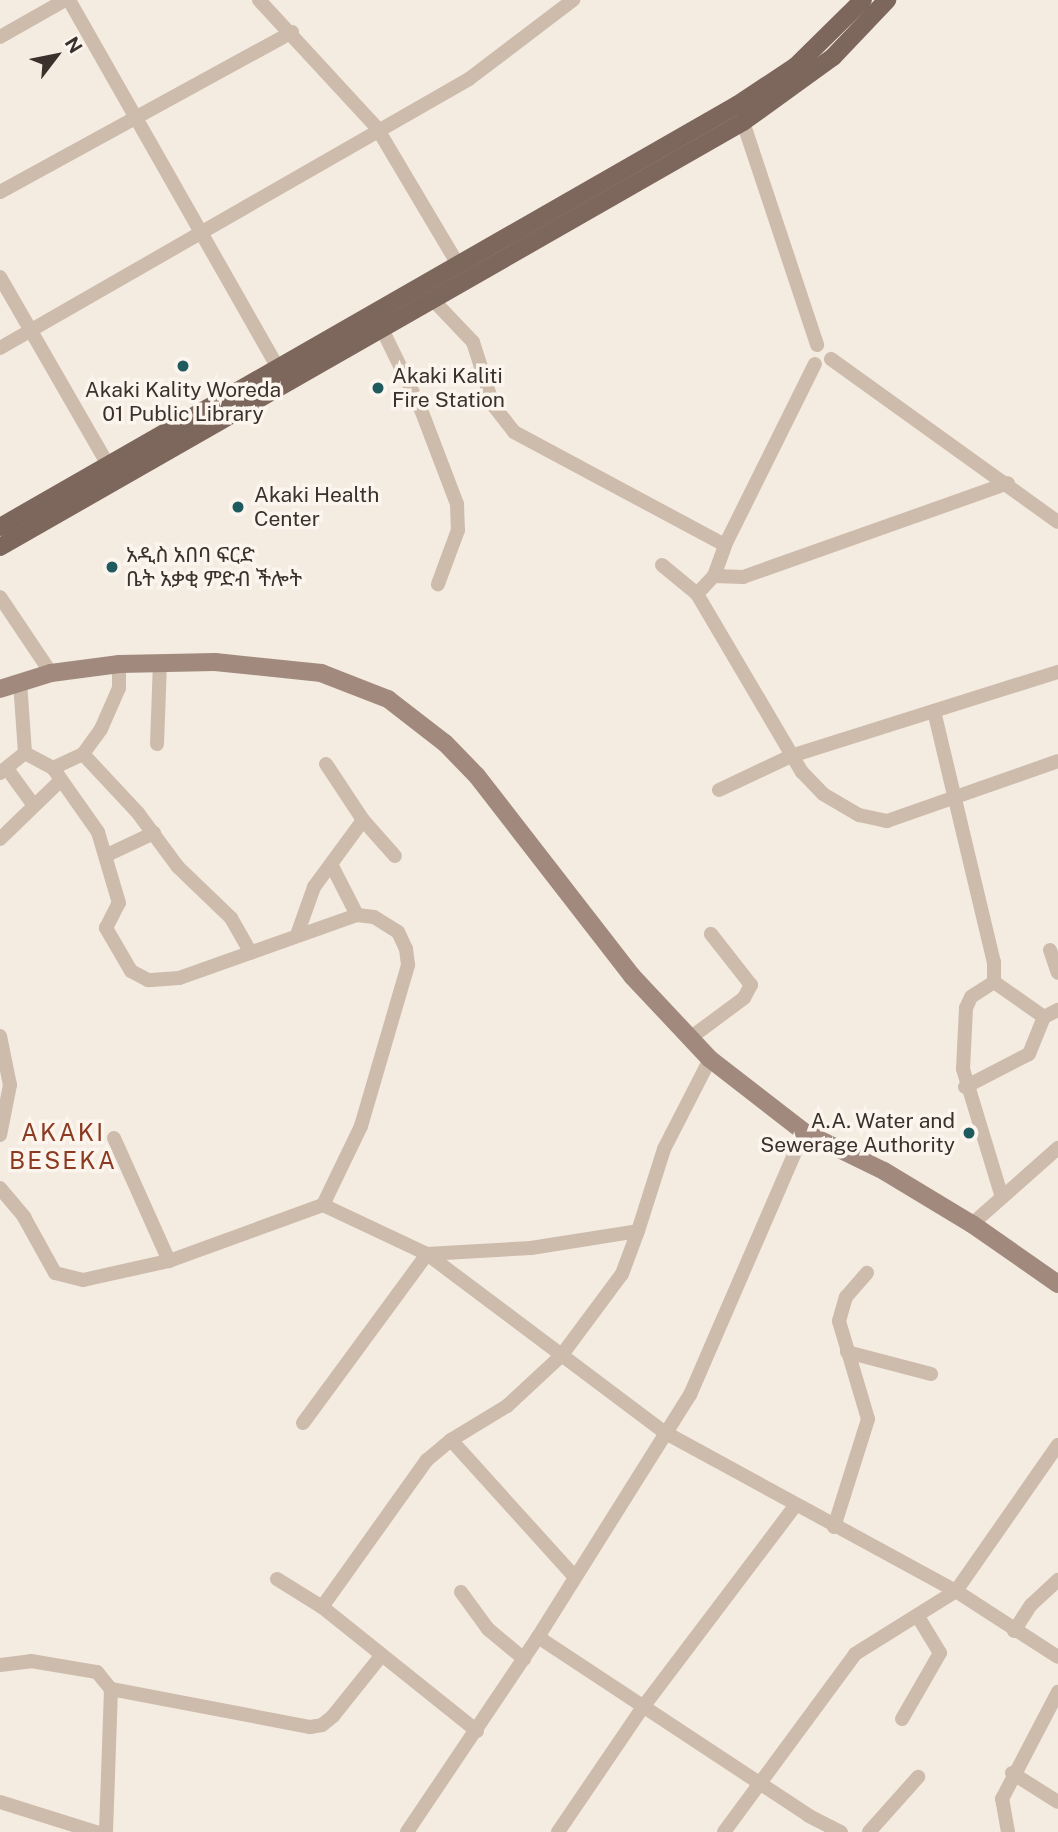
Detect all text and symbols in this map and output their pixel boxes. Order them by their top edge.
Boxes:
north arrow [21,21,91,91]
text: N [61,33,87,57]
marker: Akaki Kality Woreda 01 Public Library [175,358,191,374]
place label: Akaki Kaliti Fire Station [392,363,505,413]
place label: Akaki Kality Woreda 01 Public Library [85,377,281,427]
marker: Akaki Kaliti Fire Station [370,380,386,396]
place label: Akaki Health Center [254,482,379,532]
marker: Akaki Health Center [228,497,248,517]
place label: አዲስ አበባ ፍርድ ቤት አቃቂ ምድብ ችሎት [126,542,302,592]
marker: አዲስ አበባ ፍርድ ቤት አቃቂ ምድብ ችሎት [104,559,120,575]
place label: A.A. Water and Sewerage Authority [760,1108,955,1158]
district label: AKAKI BESEKA [10,1119,116,1175]
marker: A.A. Water and Sewerage Authority [961,1125,977,1141]

